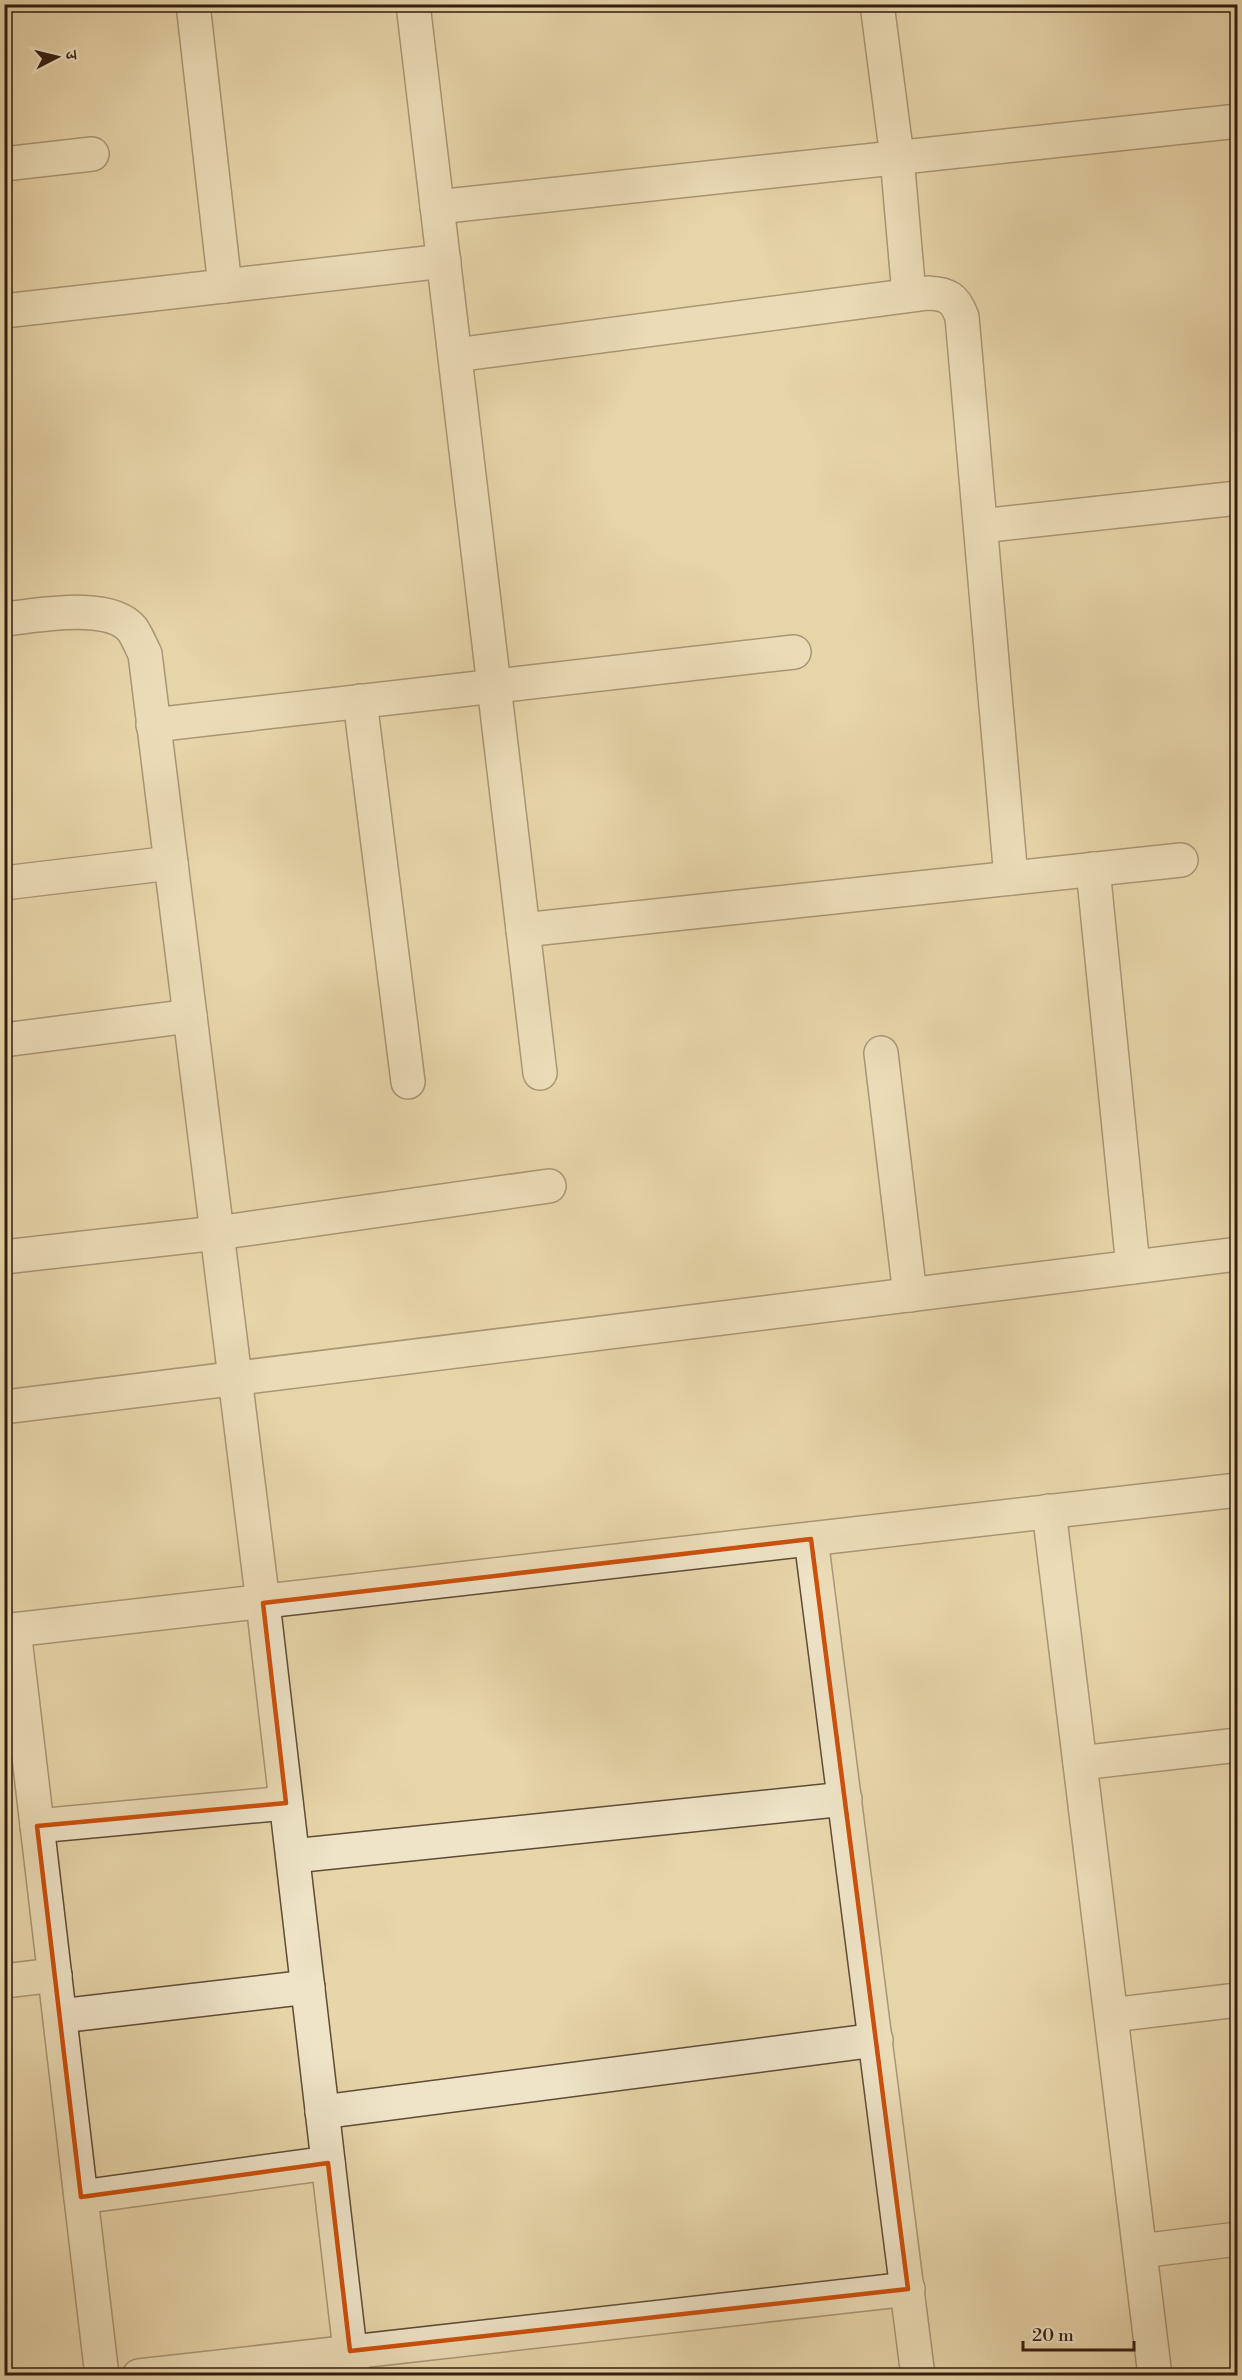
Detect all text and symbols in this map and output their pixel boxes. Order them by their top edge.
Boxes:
north arrow [27,27,87,87]
text: उ [60,49,82,62]
scale bar [1023,2314,1134,2352]
text: 20 m [1032,2324,1074,2347]

